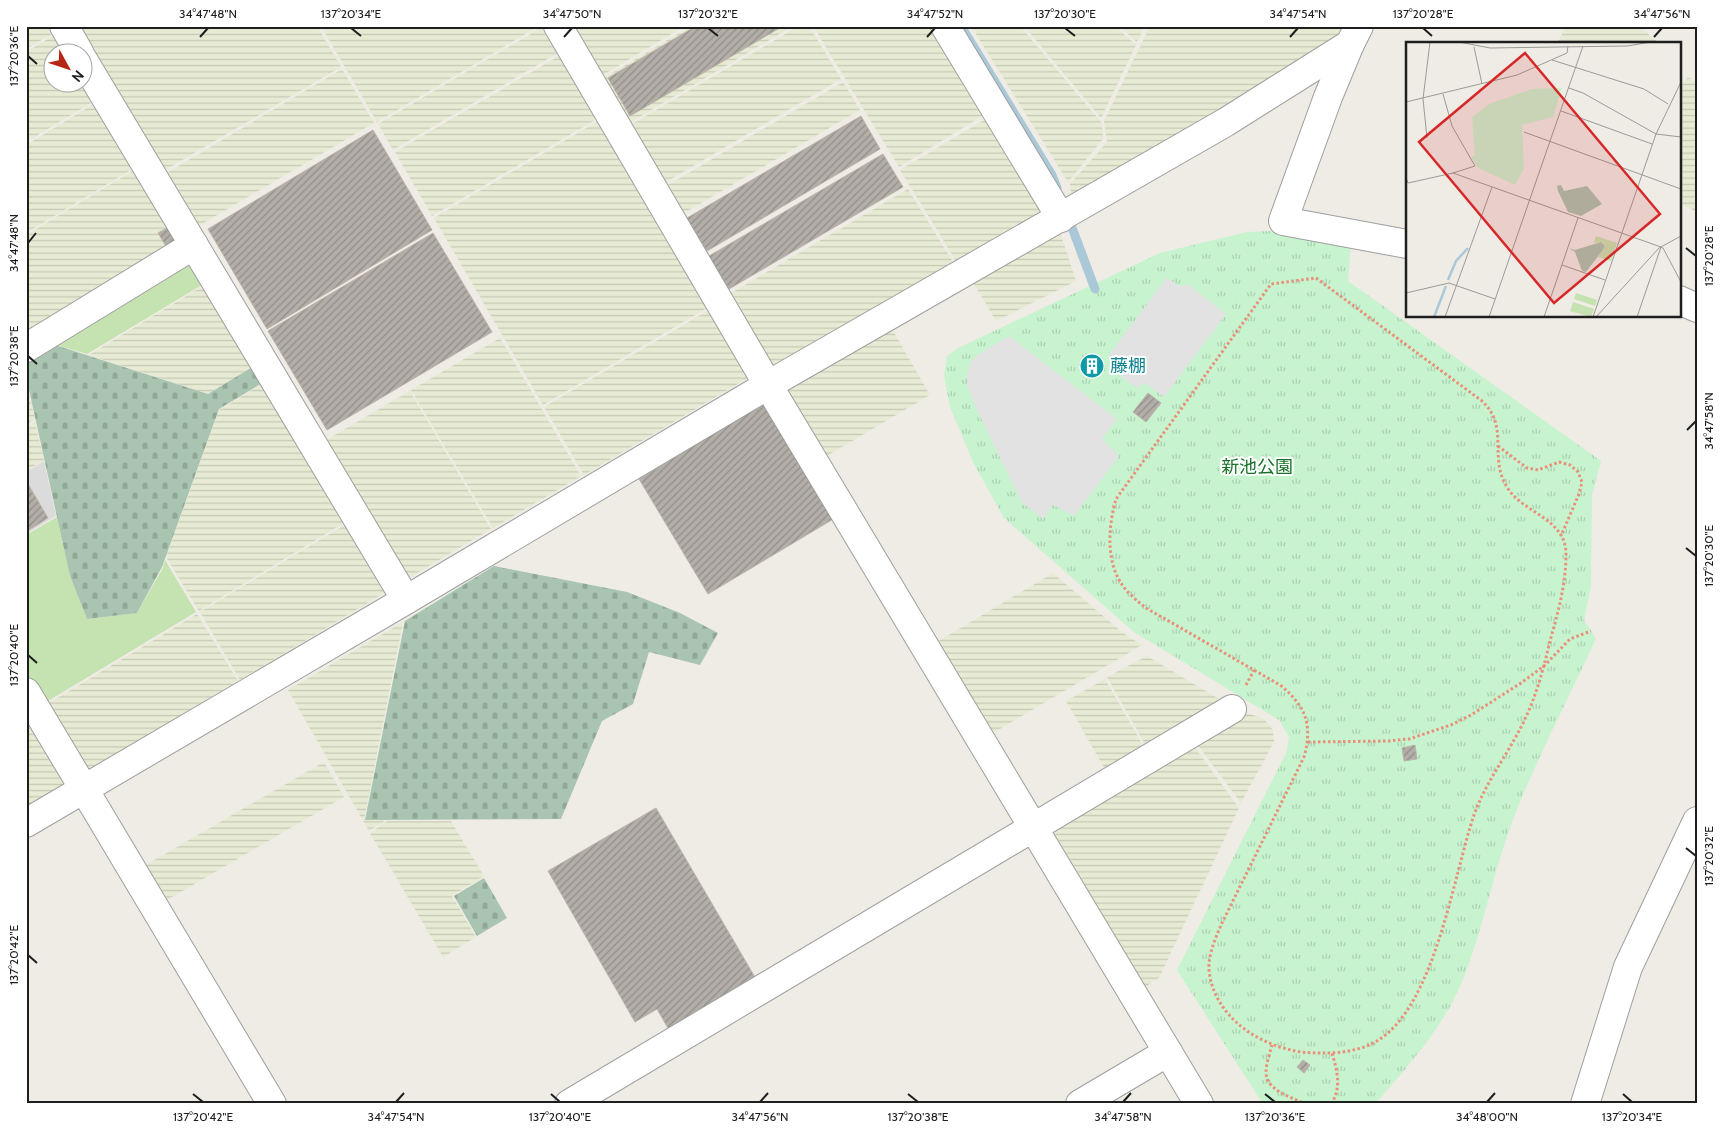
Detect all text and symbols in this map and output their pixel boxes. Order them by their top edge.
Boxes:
text: 34°47'48"N [179,6,237,21]
text: 137°20'34"E [321,6,382,21]
text: 34°47'50"N [543,6,601,21]
text: 137°20'32"E [678,6,738,21]
text: 34°47'52"N [907,6,963,21]
text: 137°20'30"E [1034,6,1096,21]
text: 34°47'54"N [1269,6,1327,21]
text: 137°20'28"E [1393,6,1454,21]
text: 34°47'56"N [1633,6,1691,21]
text: 137°20'36"E [6,25,21,86]
north arrow [42,42,92,92]
inset map [1406,42,1680,318]
text: N [68,67,88,86]
text: 34°47'48"N [6,214,21,272]
text: 137°20'28"E [1701,225,1716,286]
text: 137°20'38"E [6,325,21,386]
building icon: 藤棚 [1079,353,1105,379]
place label: 藤棚 [1110,355,1146,377]
text: 34°47'58"N [1701,392,1716,450]
park label: 新池公園 [1221,456,1293,478]
text: 137°20'30"E [1701,525,1716,587]
text: 137°20'40"E [6,624,21,686]
text: 137°20'32"E [1701,826,1716,886]
text: 137°20'42"E [6,925,21,985]
text: 137°20'42"E [173,1109,233,1124]
text: 34°47'54"N [367,1109,425,1124]
text: 137°20'40"E [529,1109,591,1124]
text: 34°47'56"N [731,1109,789,1124]
text: 137°20'38"E [888,1109,949,1124]
text: 34°47'58"N [1094,1109,1152,1124]
text: 137°20'36"E [1245,1109,1306,1124]
text: 34°48'00"N [1456,1109,1518,1124]
text: 137°20'34"E [1602,1109,1663,1124]

